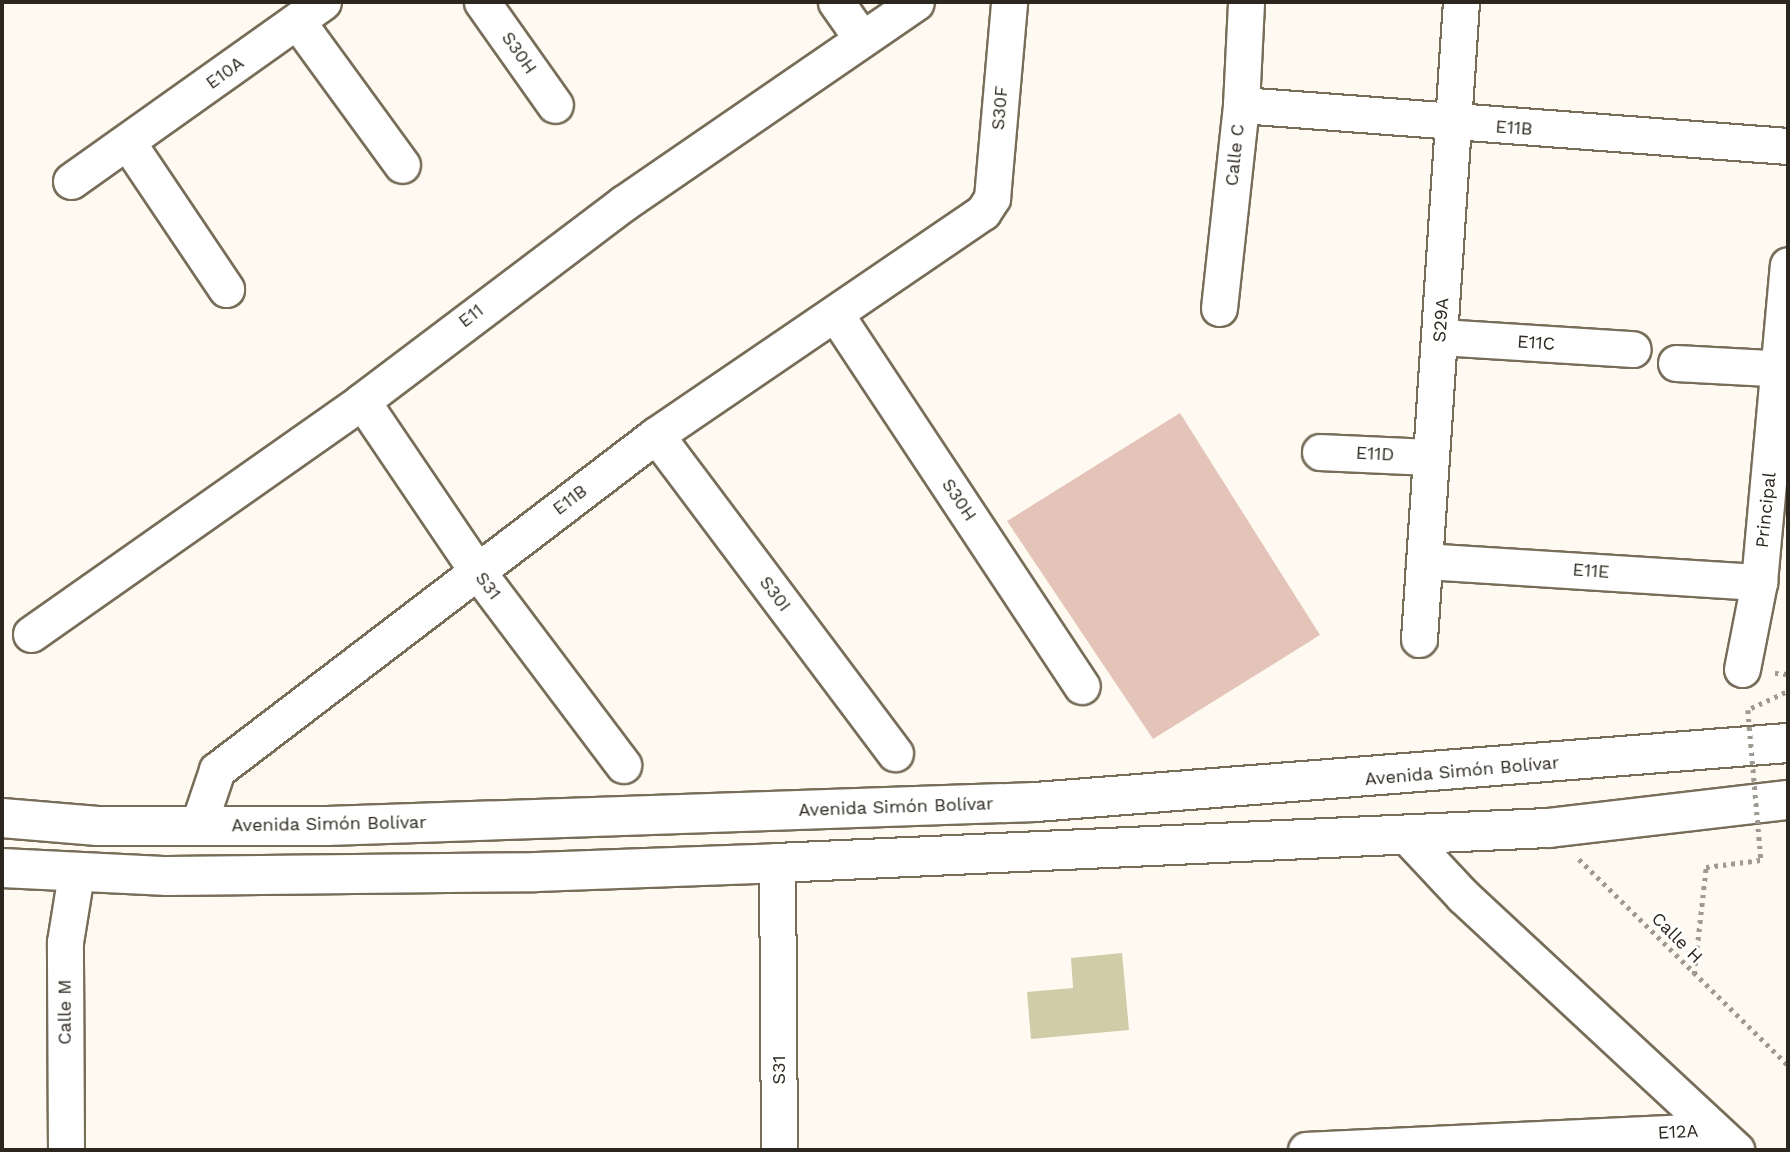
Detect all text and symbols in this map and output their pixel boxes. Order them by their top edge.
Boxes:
street label: S30H [497,28,541,78]
street label: E10A [202,52,248,94]
street label: S30F [987,85,1013,131]
street label: E11B [1495,116,1533,140]
street label: Calle C [1221,123,1249,187]
street label: S29A [1429,297,1453,343]
street label: E11 [454,300,488,332]
street label: E11C [1516,331,1556,355]
street label: E11D [1355,442,1395,466]
street label: Principal [1751,471,1781,549]
street label: S30H [937,475,981,525]
street label: E11B [549,480,591,520]
street label: E11E [1572,559,1610,583]
street label: S31 [471,568,505,604]
street label: S30I [755,572,795,616]
street label: Avenida Simón Bolívar [1364,752,1560,790]
street label: Avenida Simón Bolívar [798,793,994,821]
street label: Avenida Simón Bolívar [231,811,427,837]
street label: Calle H [1647,908,1707,968]
street label: Calle M [54,979,76,1045]
street label: S31 [768,1055,790,1085]
street label: E12A [1657,1120,1699,1144]

